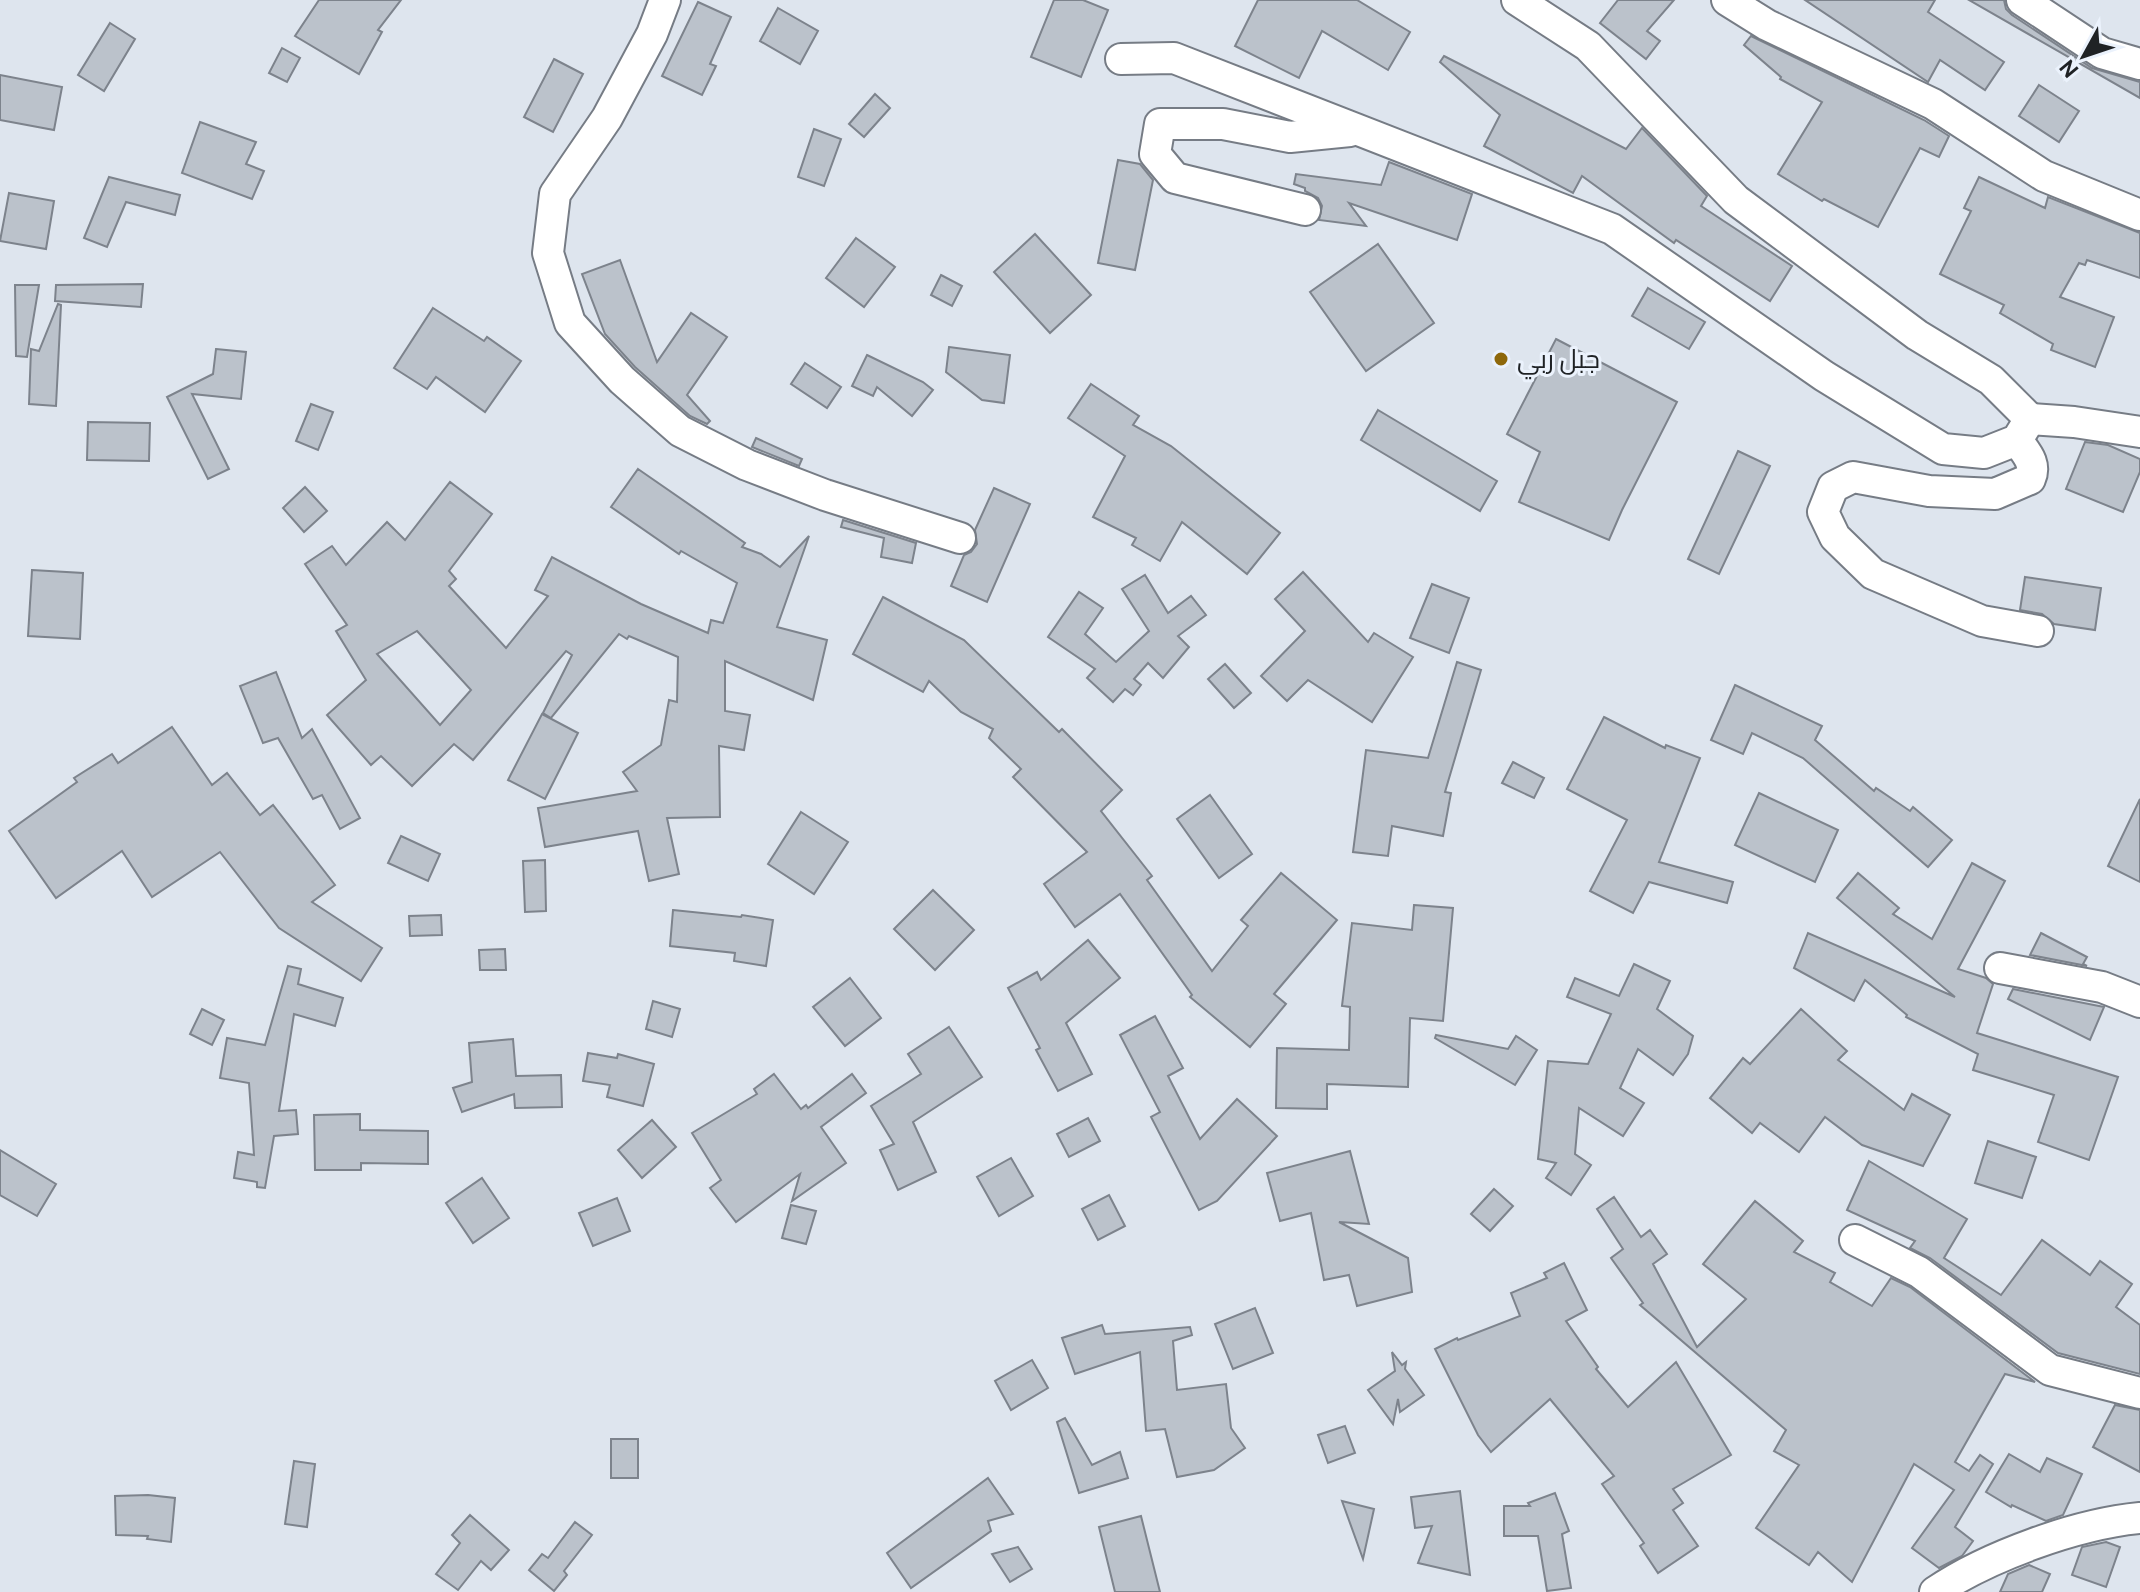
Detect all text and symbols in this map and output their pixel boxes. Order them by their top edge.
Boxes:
north arrow [2044,16,2124,96]
text: N [2054,54,2084,83]
place label: جبل ربي [1517,343,1600,380]
marker: جبل ربي [1492,350,1510,368]

